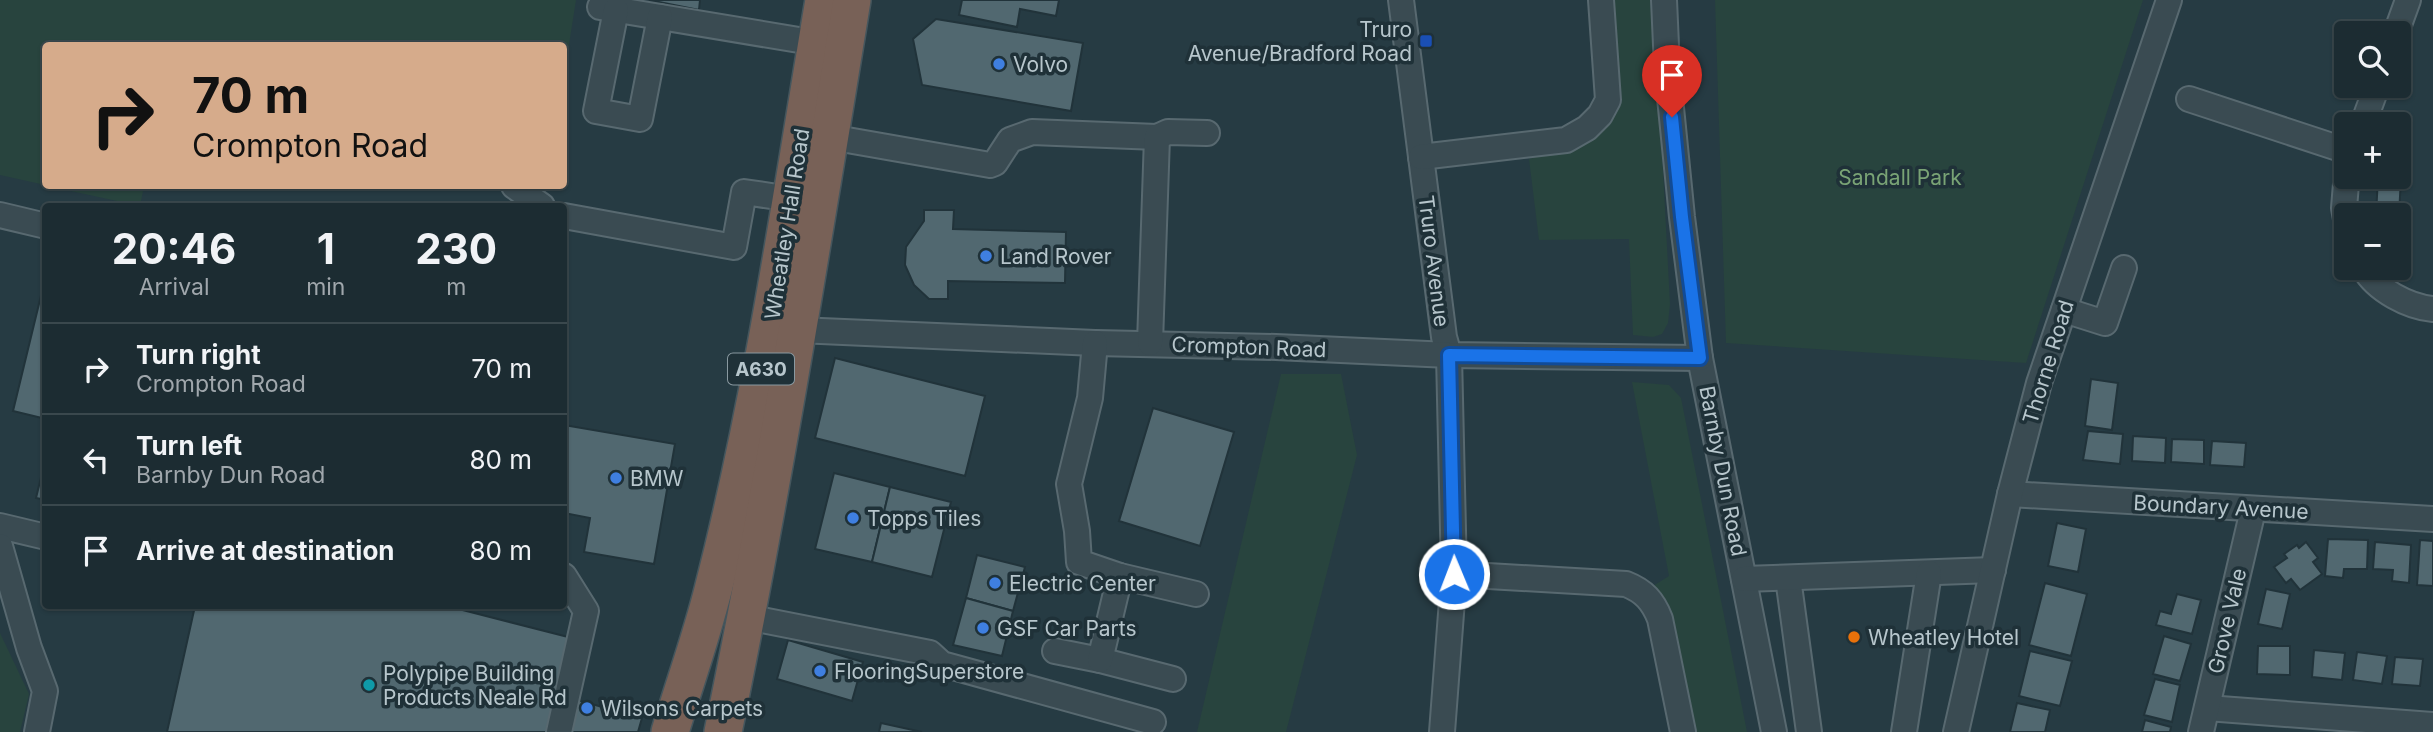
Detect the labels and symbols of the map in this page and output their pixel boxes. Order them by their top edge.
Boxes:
place label: Truro Avenue/Bradford Road [1188,17,1412,66]
marker: Truro Avenue/Bradford Road [1418,33,1434,49]
pin [1642,45,1702,117]
place label: Volvo [1013,52,1068,77]
marker: Volvo [991,56,1007,72]
street label: Wheatley Hall Road [760,127,814,321]
park label: Sandall Park [1838,165,1962,190]
street label: Truro Avenue [1414,194,1454,328]
place label: Land Rover [1000,244,1112,269]
marker: Land Rover [978,248,994,264]
street label: Thorne Road [2017,297,2079,427]
street label: Crompton Road [1171,332,1327,362]
road number: A630 [728,354,794,384]
street label: Barnby Dun Road [1694,384,1752,558]
place label: BMW [630,466,684,491]
marker: BMW [608,470,624,486]
street label: Boundary Avenue [2133,490,2309,524]
place label: Topps Tiles [867,506,981,531]
marker: Topps Tiles [845,510,861,526]
position arrow [1417,537,1491,611]
street label: Grove Vale [2203,566,2251,676]
place label: Electric Center [1009,571,1156,596]
marker: Electric Center [987,575,1003,591]
place label: GSF Car Parts [997,616,1137,641]
marker: GSF Car Parts [975,620,991,636]
place label: Wheatley Hotel [1868,625,2019,650]
marker: Wheatley Hotel [1846,629,1862,645]
place label: FlooringSuperstore [834,659,1024,684]
place label: Polypipe Building Products Neale Rd [383,661,567,710]
marker: FlooringSuperstore [812,663,828,679]
marker: Polypipe Building Products Neale Rd [361,677,377,693]
place label: Wilsons Carpets [601,696,763,721]
marker: Wilsons Carpets [579,700,595,716]

